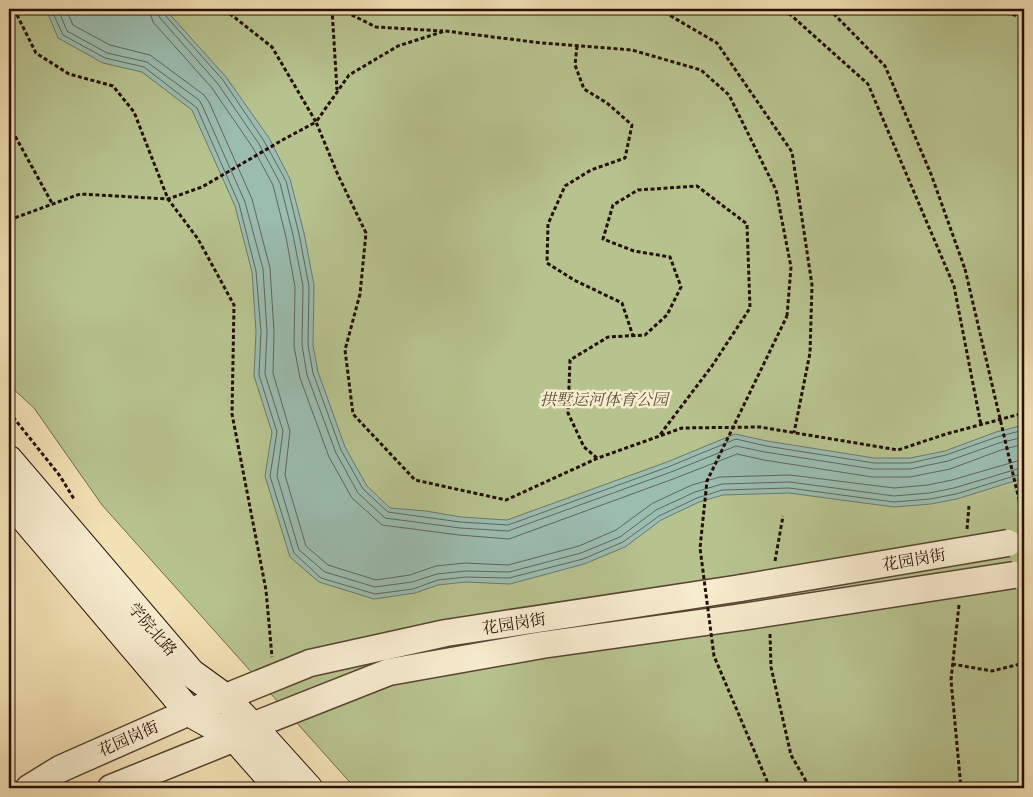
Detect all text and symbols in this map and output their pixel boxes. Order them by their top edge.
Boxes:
park label: 拱墅运河体育公园 [540,389,671,411]
street label: 花园岗街 [881,544,948,576]
street label: 学院北路 [123,598,182,661]
street label: 花园岗街 [481,608,547,640]
street label: 花园岗街 [95,716,162,762]

